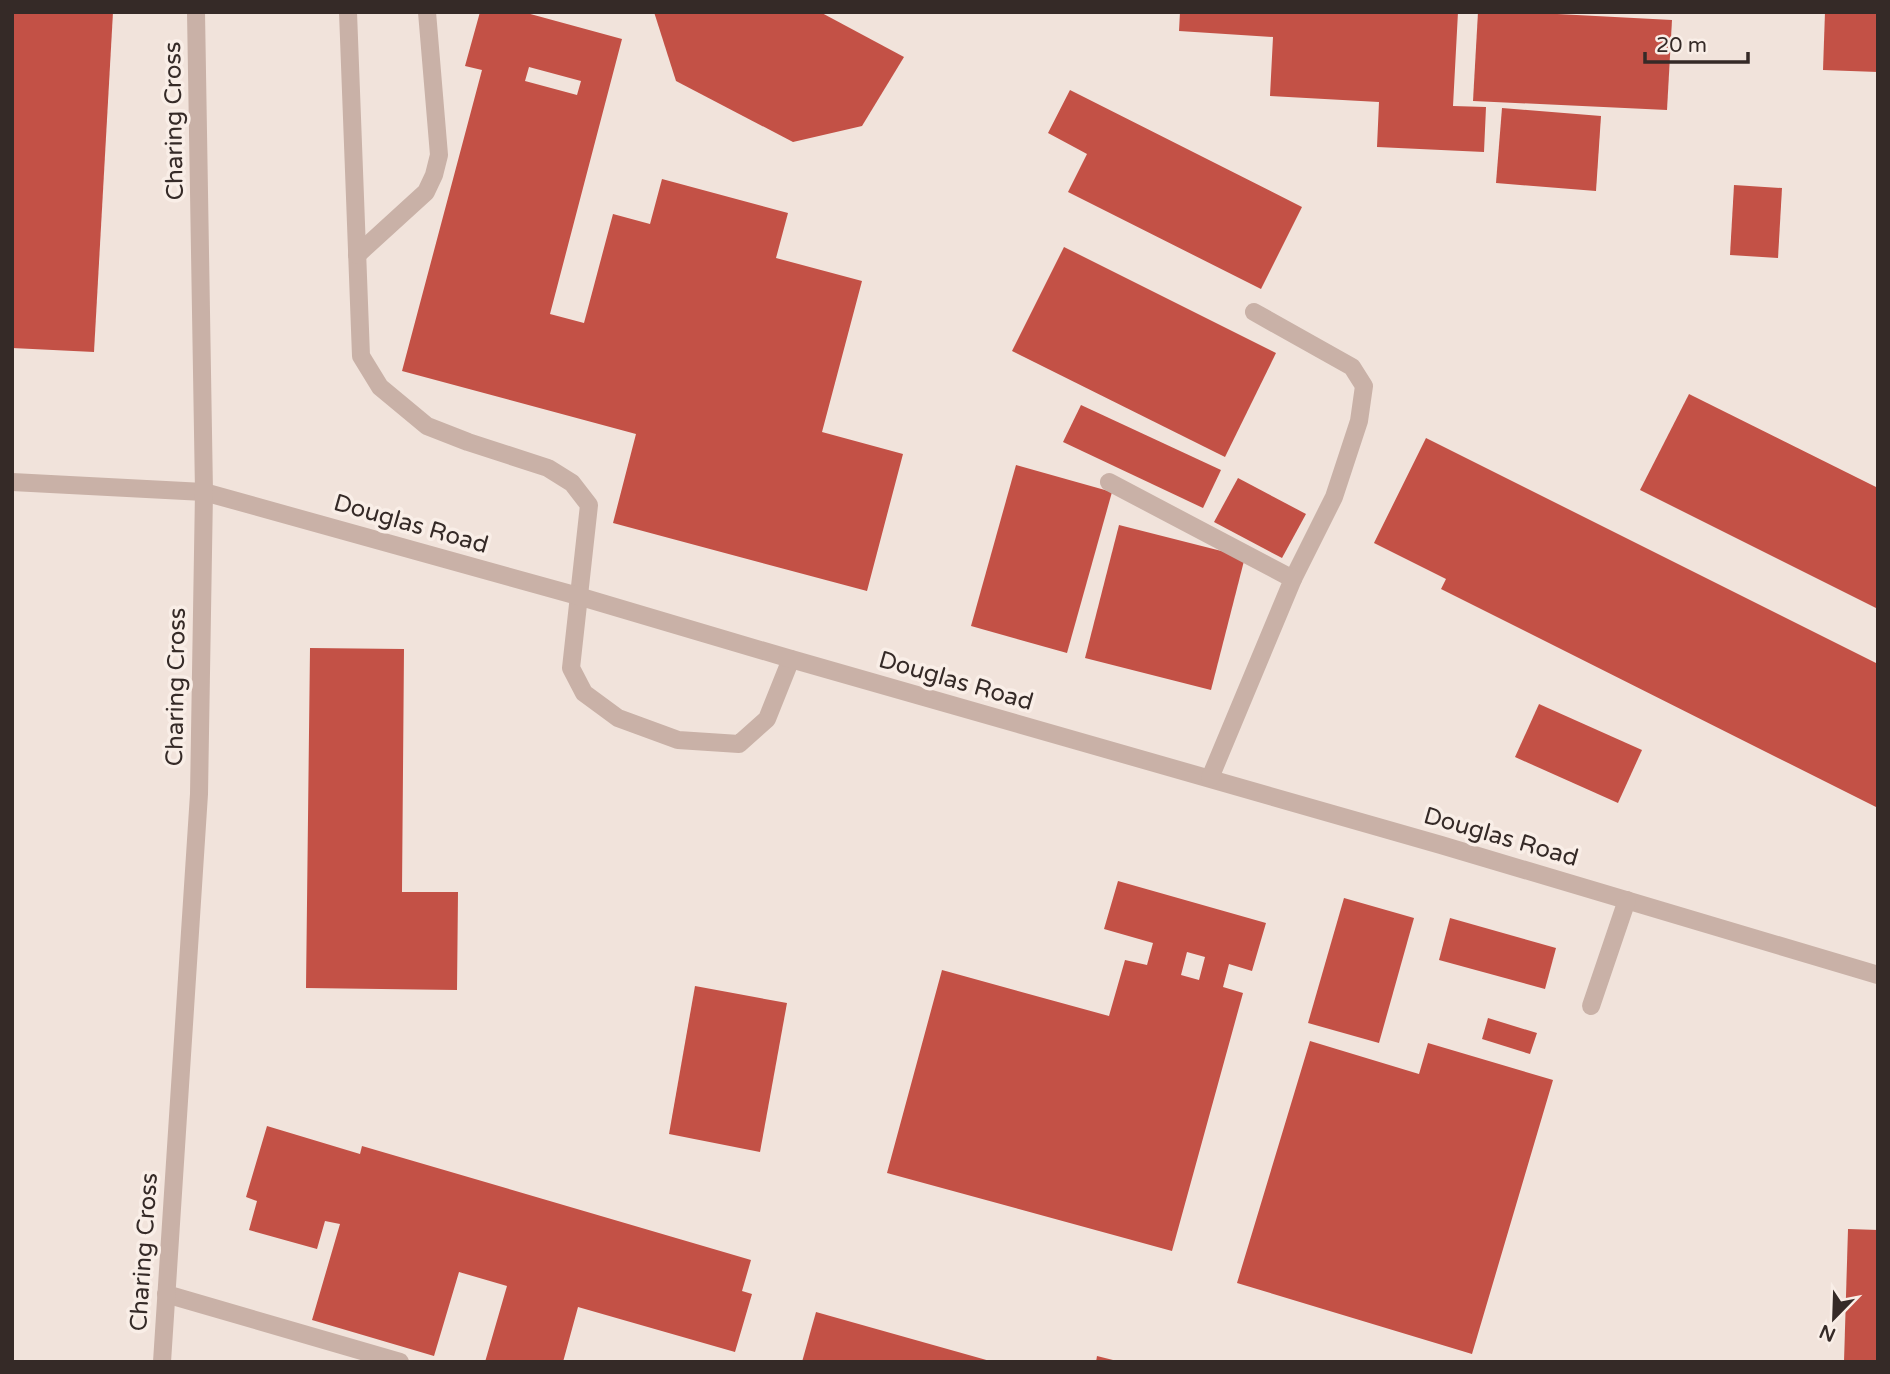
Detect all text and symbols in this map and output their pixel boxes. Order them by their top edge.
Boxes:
scale bar [1645,21,1748,65]
text: 20 m [1656,33,1707,58]
street label: Charing Cross [158,41,190,201]
street label: Douglas Road [330,488,492,560]
street label: Charing Cross [160,607,192,767]
street label: Douglas Road [875,645,1037,717]
street label: Douglas Road [1420,801,1582,873]
street label: Charing Cross [124,1172,164,1332]
north arrow [1799,1283,1869,1353]
text: N [1816,1320,1839,1346]

